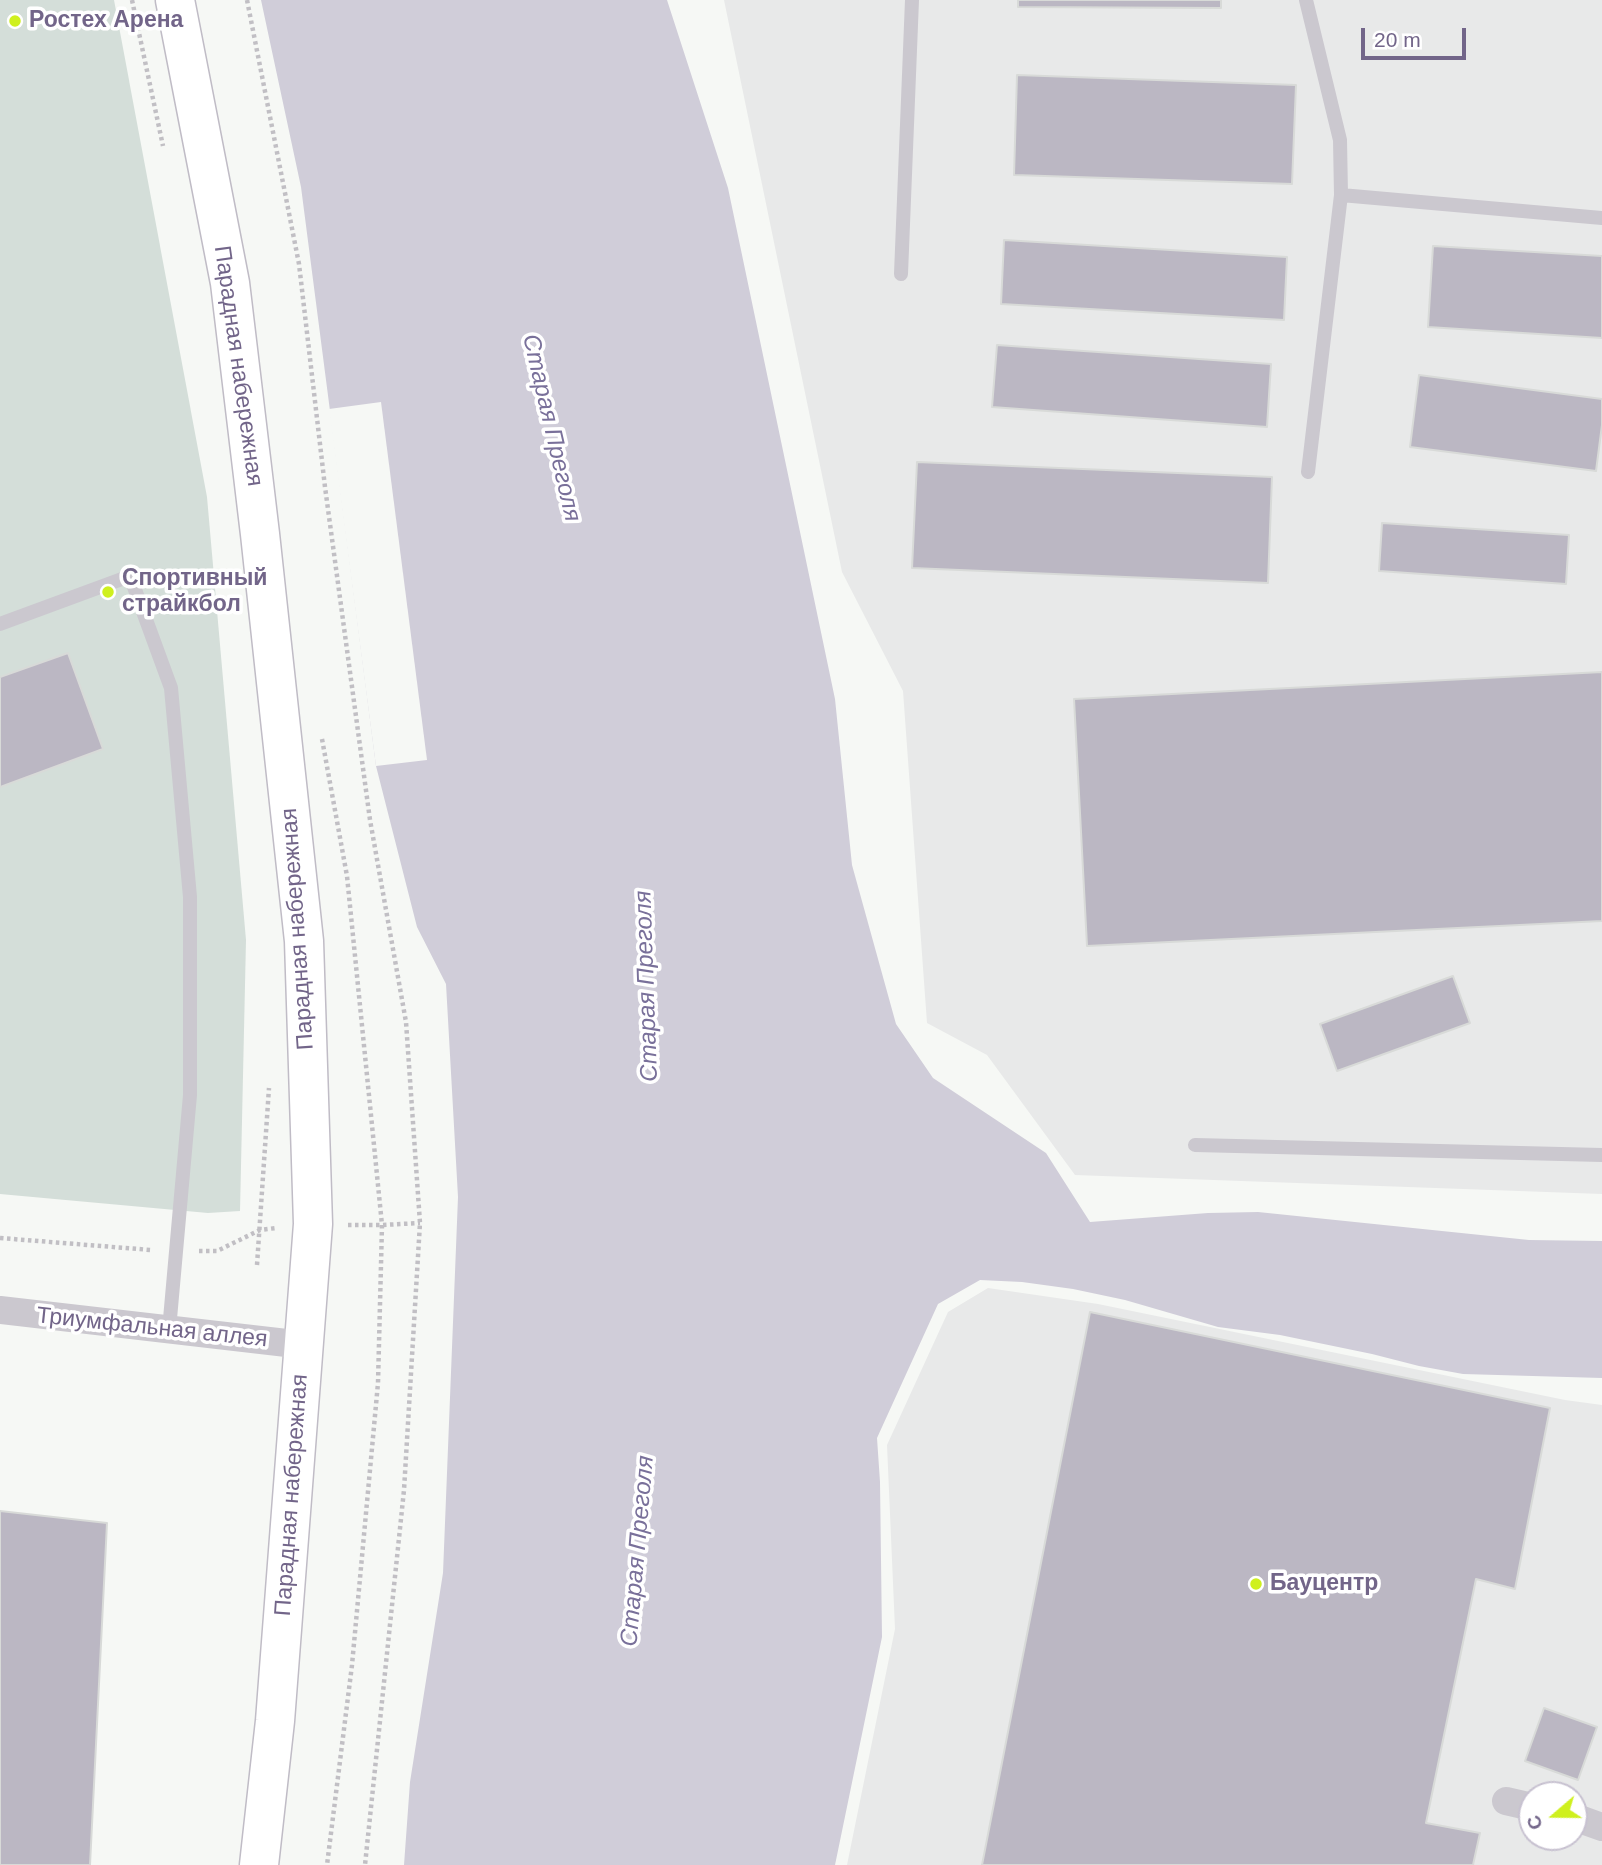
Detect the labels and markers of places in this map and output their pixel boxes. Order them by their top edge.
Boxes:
place label: Ростех Арена [29,7,183,35]
marker: Ростех Арена [7,13,23,29]
place label: Спортивный страйкбол [122,565,268,619]
marker: Спортивный страйкбол [100,584,116,600]
place label: Бауцентр [1270,1570,1378,1598]
marker: Бауцентр [1248,1576,1264,1592]

